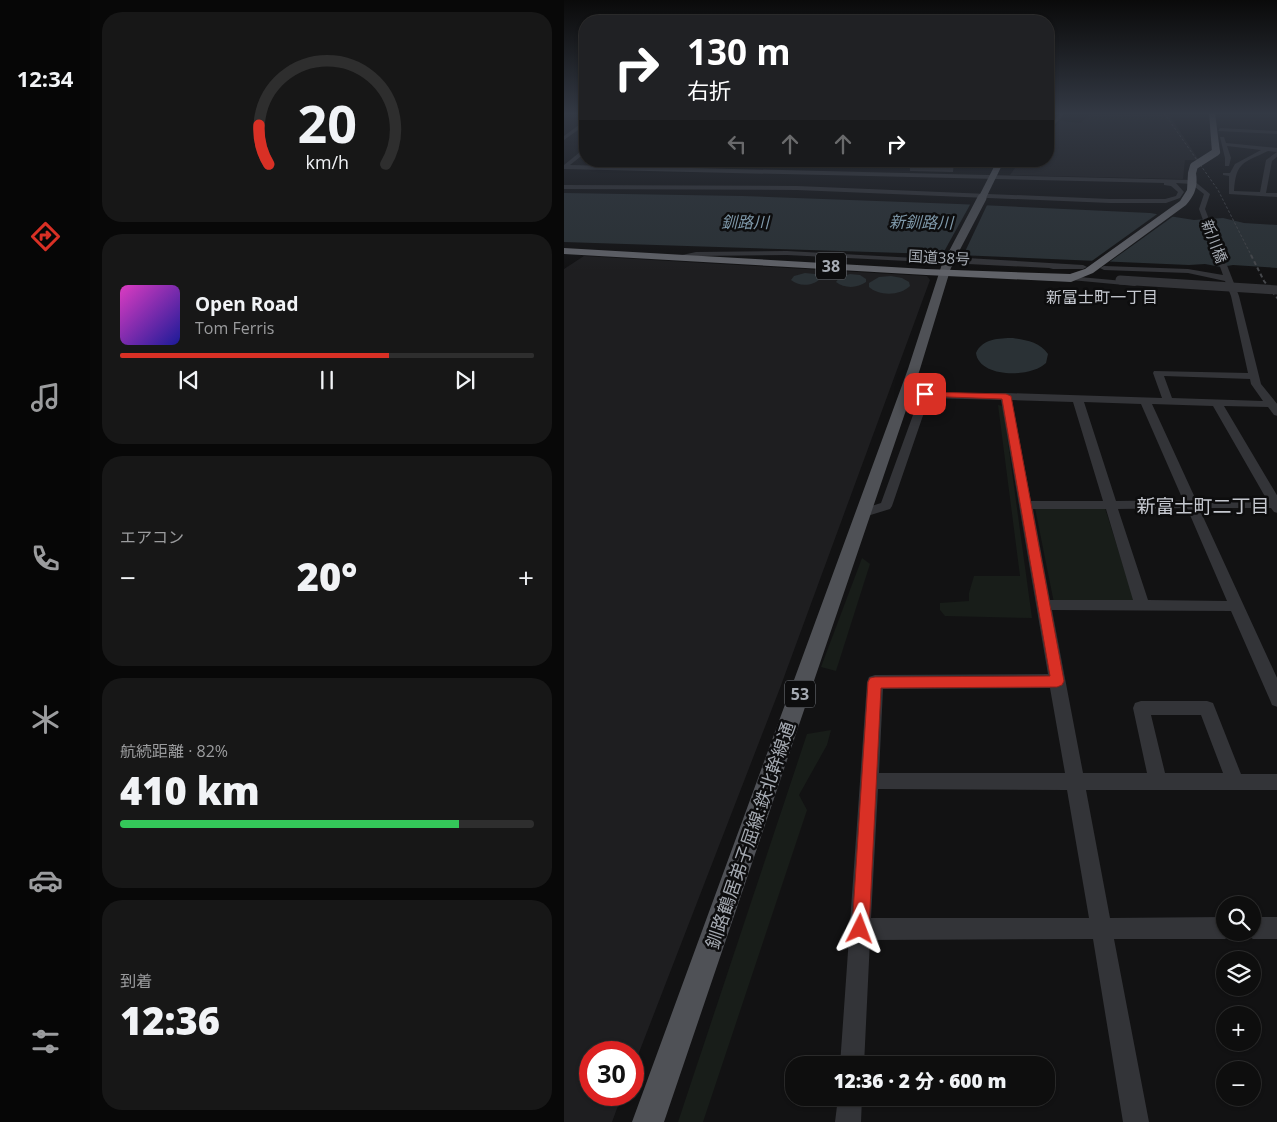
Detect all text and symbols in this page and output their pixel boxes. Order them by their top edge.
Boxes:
text: 130 m [687,28,791,75]
icon: right [604,35,669,100]
text: 12:34 [17,63,73,93]
text: 右折 [687,75,731,105]
text: 20 [297,87,357,158]
icon: left [723,130,751,158]
icon: ahead [776,130,804,158]
icon: ahead [829,130,857,158]
icon: right [882,130,910,158]
text: km/h [305,150,349,174]
water label: 新釧路川 [889,210,955,234]
water label: 釧路川 [721,211,771,233]
street label: 新川橋 [1198,216,1232,266]
icon: directions [28,219,63,254]
street label: 国道38号 [907,245,971,269]
road number: 38 [816,252,846,280]
district label: 新富士町一丁目 [1046,286,1158,308]
text: Open Road [195,291,299,317]
text: Tom Ferris [195,317,274,339]
icon: previous [175,366,203,394]
icon: pause [313,366,341,394]
icon: next [451,366,479,394]
pin [904,373,946,415]
icon: music [28,380,63,415]
icon: arrive [911,380,939,408]
district label: 新富士町二丁目 [1136,493,1270,519]
text: エアコン [120,526,184,548]
icon: phone [28,541,63,576]
text: 20° [297,550,357,602]
text: − [120,558,136,596]
text: + [518,558,534,596]
road number: 53 [785,681,815,708]
icon: climate [28,702,63,737]
street label: 釧路鶴居弟子屈線:鉄北幹線通 [700,718,800,952]
text: 航続距離 · 82% [120,740,228,762]
text: 410 km [120,764,260,816]
icon: car [28,863,63,898]
map controls [1216,896,1261,1106]
button: search [1216,896,1261,941]
position arrow [833,902,885,954]
button: layers [1216,951,1261,996]
text: 到着 [120,970,152,992]
text: 12:36 [120,994,220,1046]
button: + [1216,1006,1261,1051]
icon: filters [28,1024,63,1059]
speed limit sign: 30 [579,1041,644,1106]
button: − [1216,1061,1261,1106]
text: 12:36 · 2 分 · 600 m [833,1068,1007,1094]

